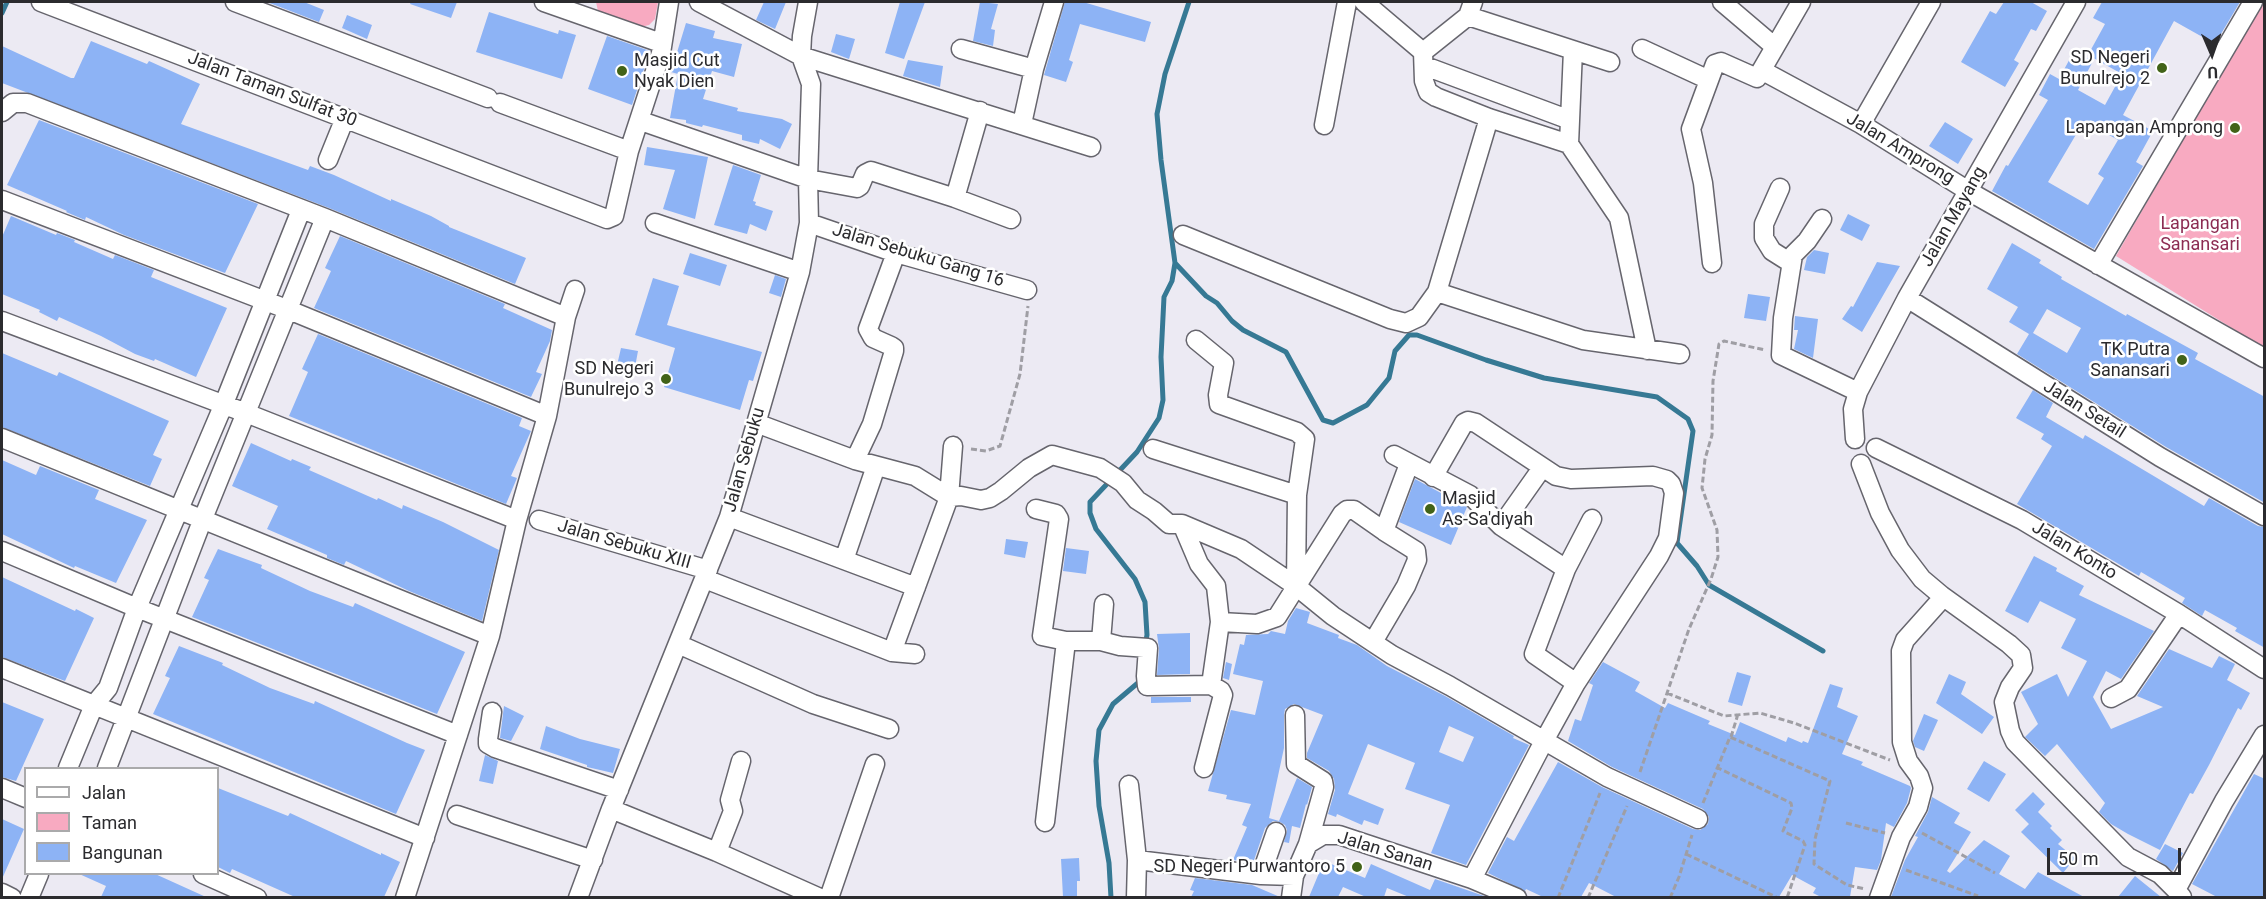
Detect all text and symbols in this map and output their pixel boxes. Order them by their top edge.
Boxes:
north arrow [2182,24,2242,84]
place label: SD Negeri Bunulrejo 2 [2060,47,2150,90]
street label: Jalan Taman Sulfat 30 [184,48,360,132]
place label: Masjid Cut Nyak Dien [634,50,720,92]
marker: SD Negeri Bunulrejo 2 [2155,61,2169,75]
text: U [2207,63,2218,82]
marker: Masjid Cut Nyak Dien [615,64,629,78]
street label: Jalan Amprong [1842,108,1958,190]
place label: Lapangan Amprong [2066,117,2223,139]
marker: Lapangan Amprong [2228,121,2242,135]
street label: Jalan Mayang [1917,163,1991,271]
park label: Lapangan Sanansari [2160,213,2240,256]
street label: Jalan Sebuku Gang 16 [829,220,1007,292]
place label: TK Putra Sanansari [2090,339,2170,382]
marker: TK Putra Sanansari [2175,353,2189,367]
place label: SD Negeri Bunulrejo 3 [564,358,654,400]
marker: SD Negeri Bunulrejo 3 [659,372,673,386]
street label: Jalan Setail [2039,376,2129,444]
street label: Jalan Sebuku [720,405,770,515]
place label: Masjid As-Sa'diyah [1442,488,1533,530]
marker: Masjid As-Sa'diyah [1423,502,1437,516]
street label: Jalan Sebuku XIII [555,516,693,574]
street label: Jalan Konto [2027,517,2121,585]
legend [24,767,219,875]
text: Jalan [82,782,126,803]
text: Taman [82,812,137,833]
street label: Jalan Sanan [1335,827,1435,877]
scale bar [2050,836,2184,874]
text: Bangunan [82,842,163,863]
text: 50 m [2058,848,2098,869]
place label: SD Negeri Purwantoro 5 [1154,856,1345,878]
marker: SD Negeri Purwantoro 5 [1350,860,1364,874]

